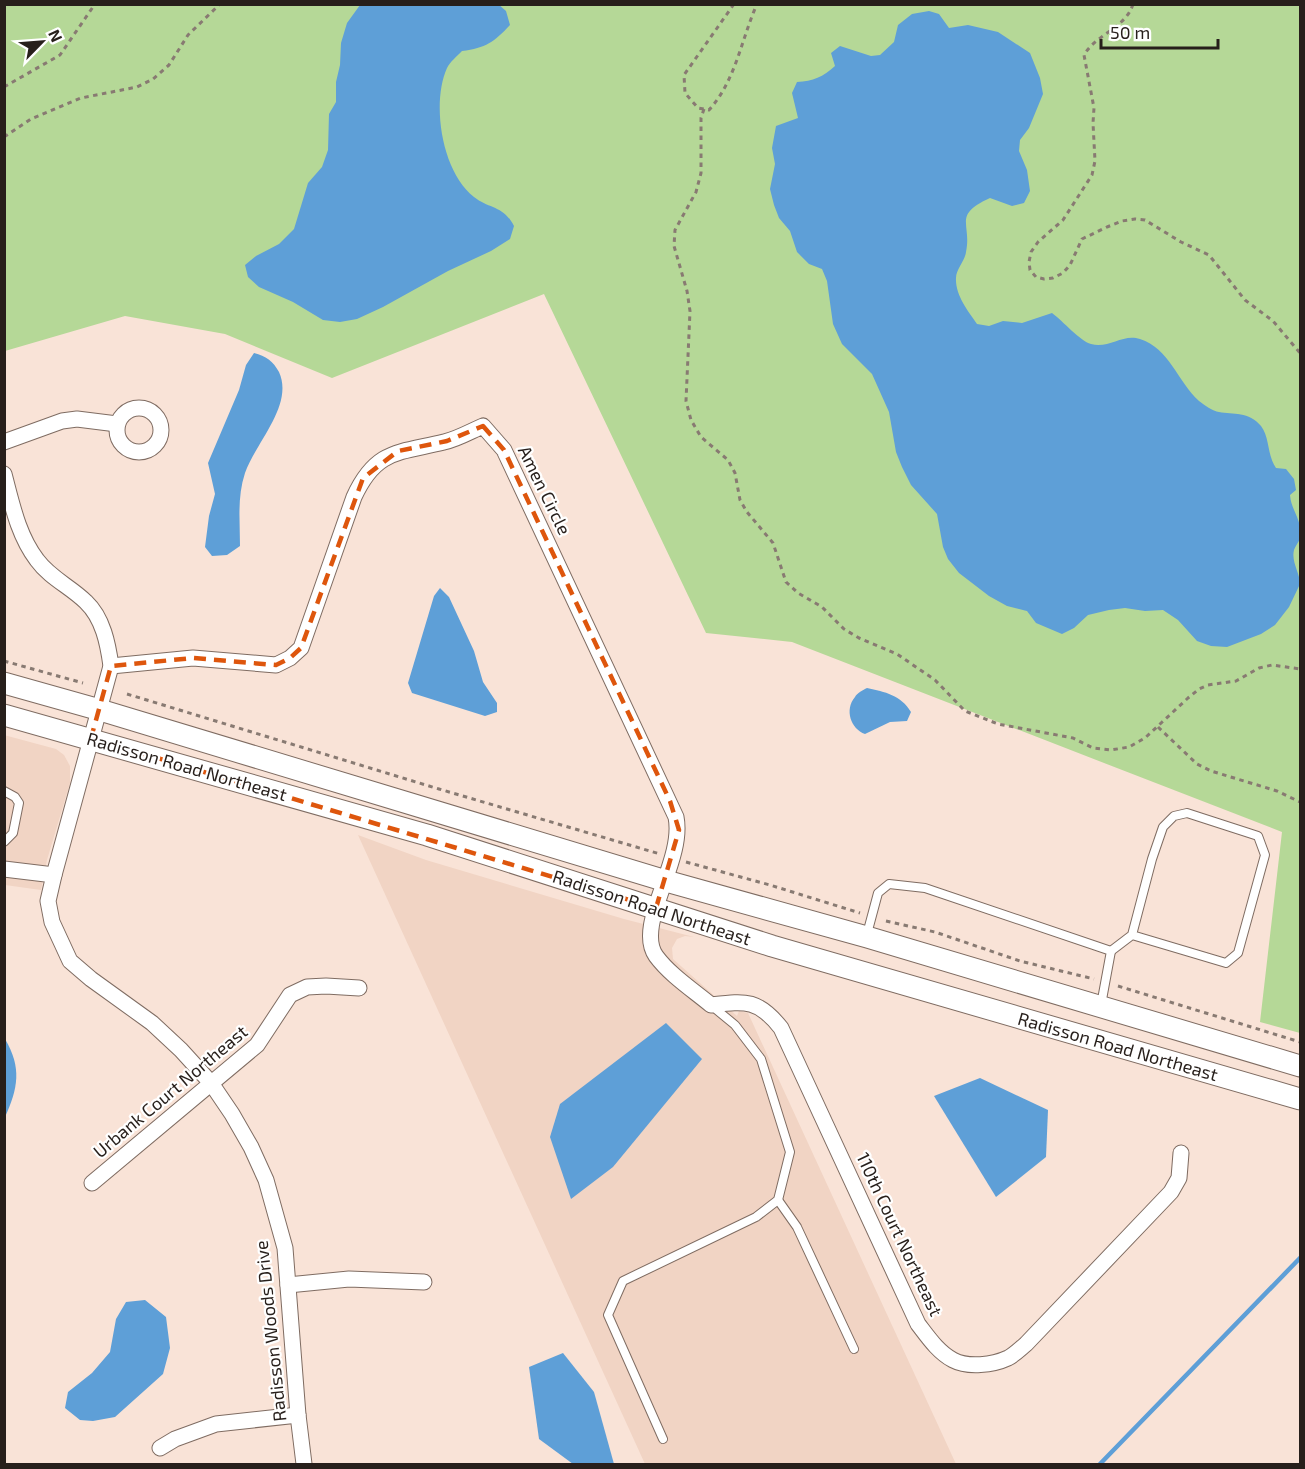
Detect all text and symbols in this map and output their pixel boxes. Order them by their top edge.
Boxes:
north arrow [12,12,72,72]
scale bar [1101,12,1218,50]
text: 50 m [1110,21,1150,43]
text: N [45,26,67,45]
street label: Amen Circle [514,442,576,538]
street label: Radisson Road Northeast [84,727,290,805]
street label: Radisson Road Northeast [550,865,754,950]
street label: Radisson Road Northeast [1015,1007,1221,1085]
street label: Urbank Court Northeast [88,1020,252,1162]
street label: 110th Court Northeast [852,1149,948,1320]
street label: Radisson Woods Drive [250,1239,290,1423]

